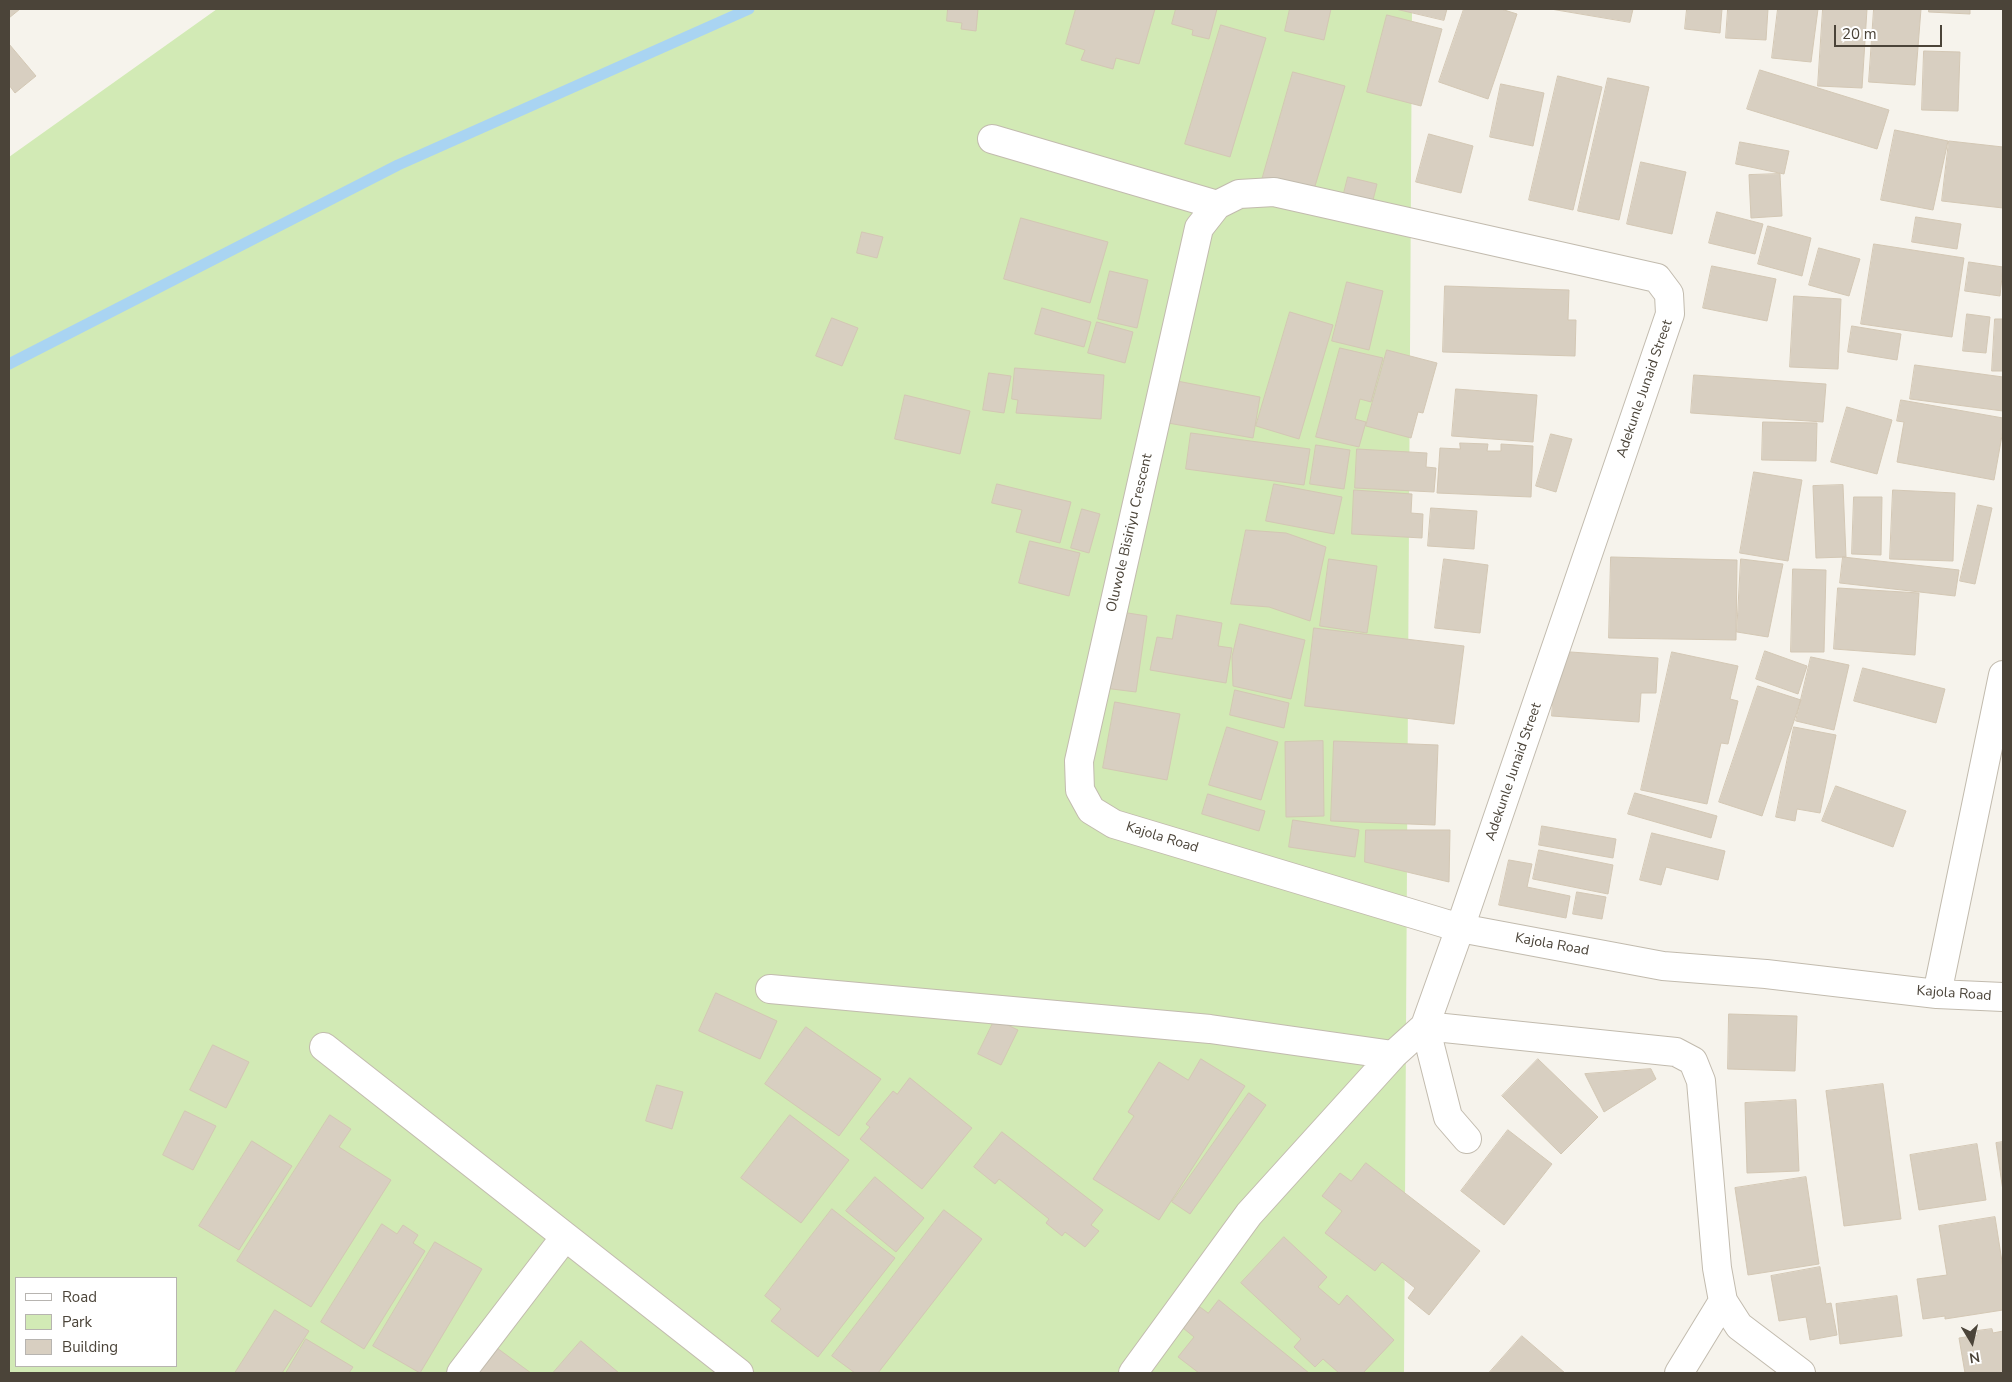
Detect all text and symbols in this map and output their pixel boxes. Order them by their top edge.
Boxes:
scale bar [1837,15,1944,47]
text: 20 m [1842,24,1877,44]
street label: Adekunle Junaid Street [1614,318,1676,460]
street label: Oluwole Bisiriyu Crescent [1104,452,1156,614]
street label: Adekunle Junaid Street [1483,701,1545,843]
street label: Kajola Road [1124,819,1200,857]
street label: Kajola Road [1514,930,1590,960]
street label: Kajola Road [1916,983,1992,1005]
legend [15,1277,178,1367]
text: Road [62,1287,97,1307]
text: Park [62,1312,92,1332]
north arrow [1947,1317,1997,1367]
text: Building [62,1337,118,1357]
text: N [1968,1347,1981,1368]

